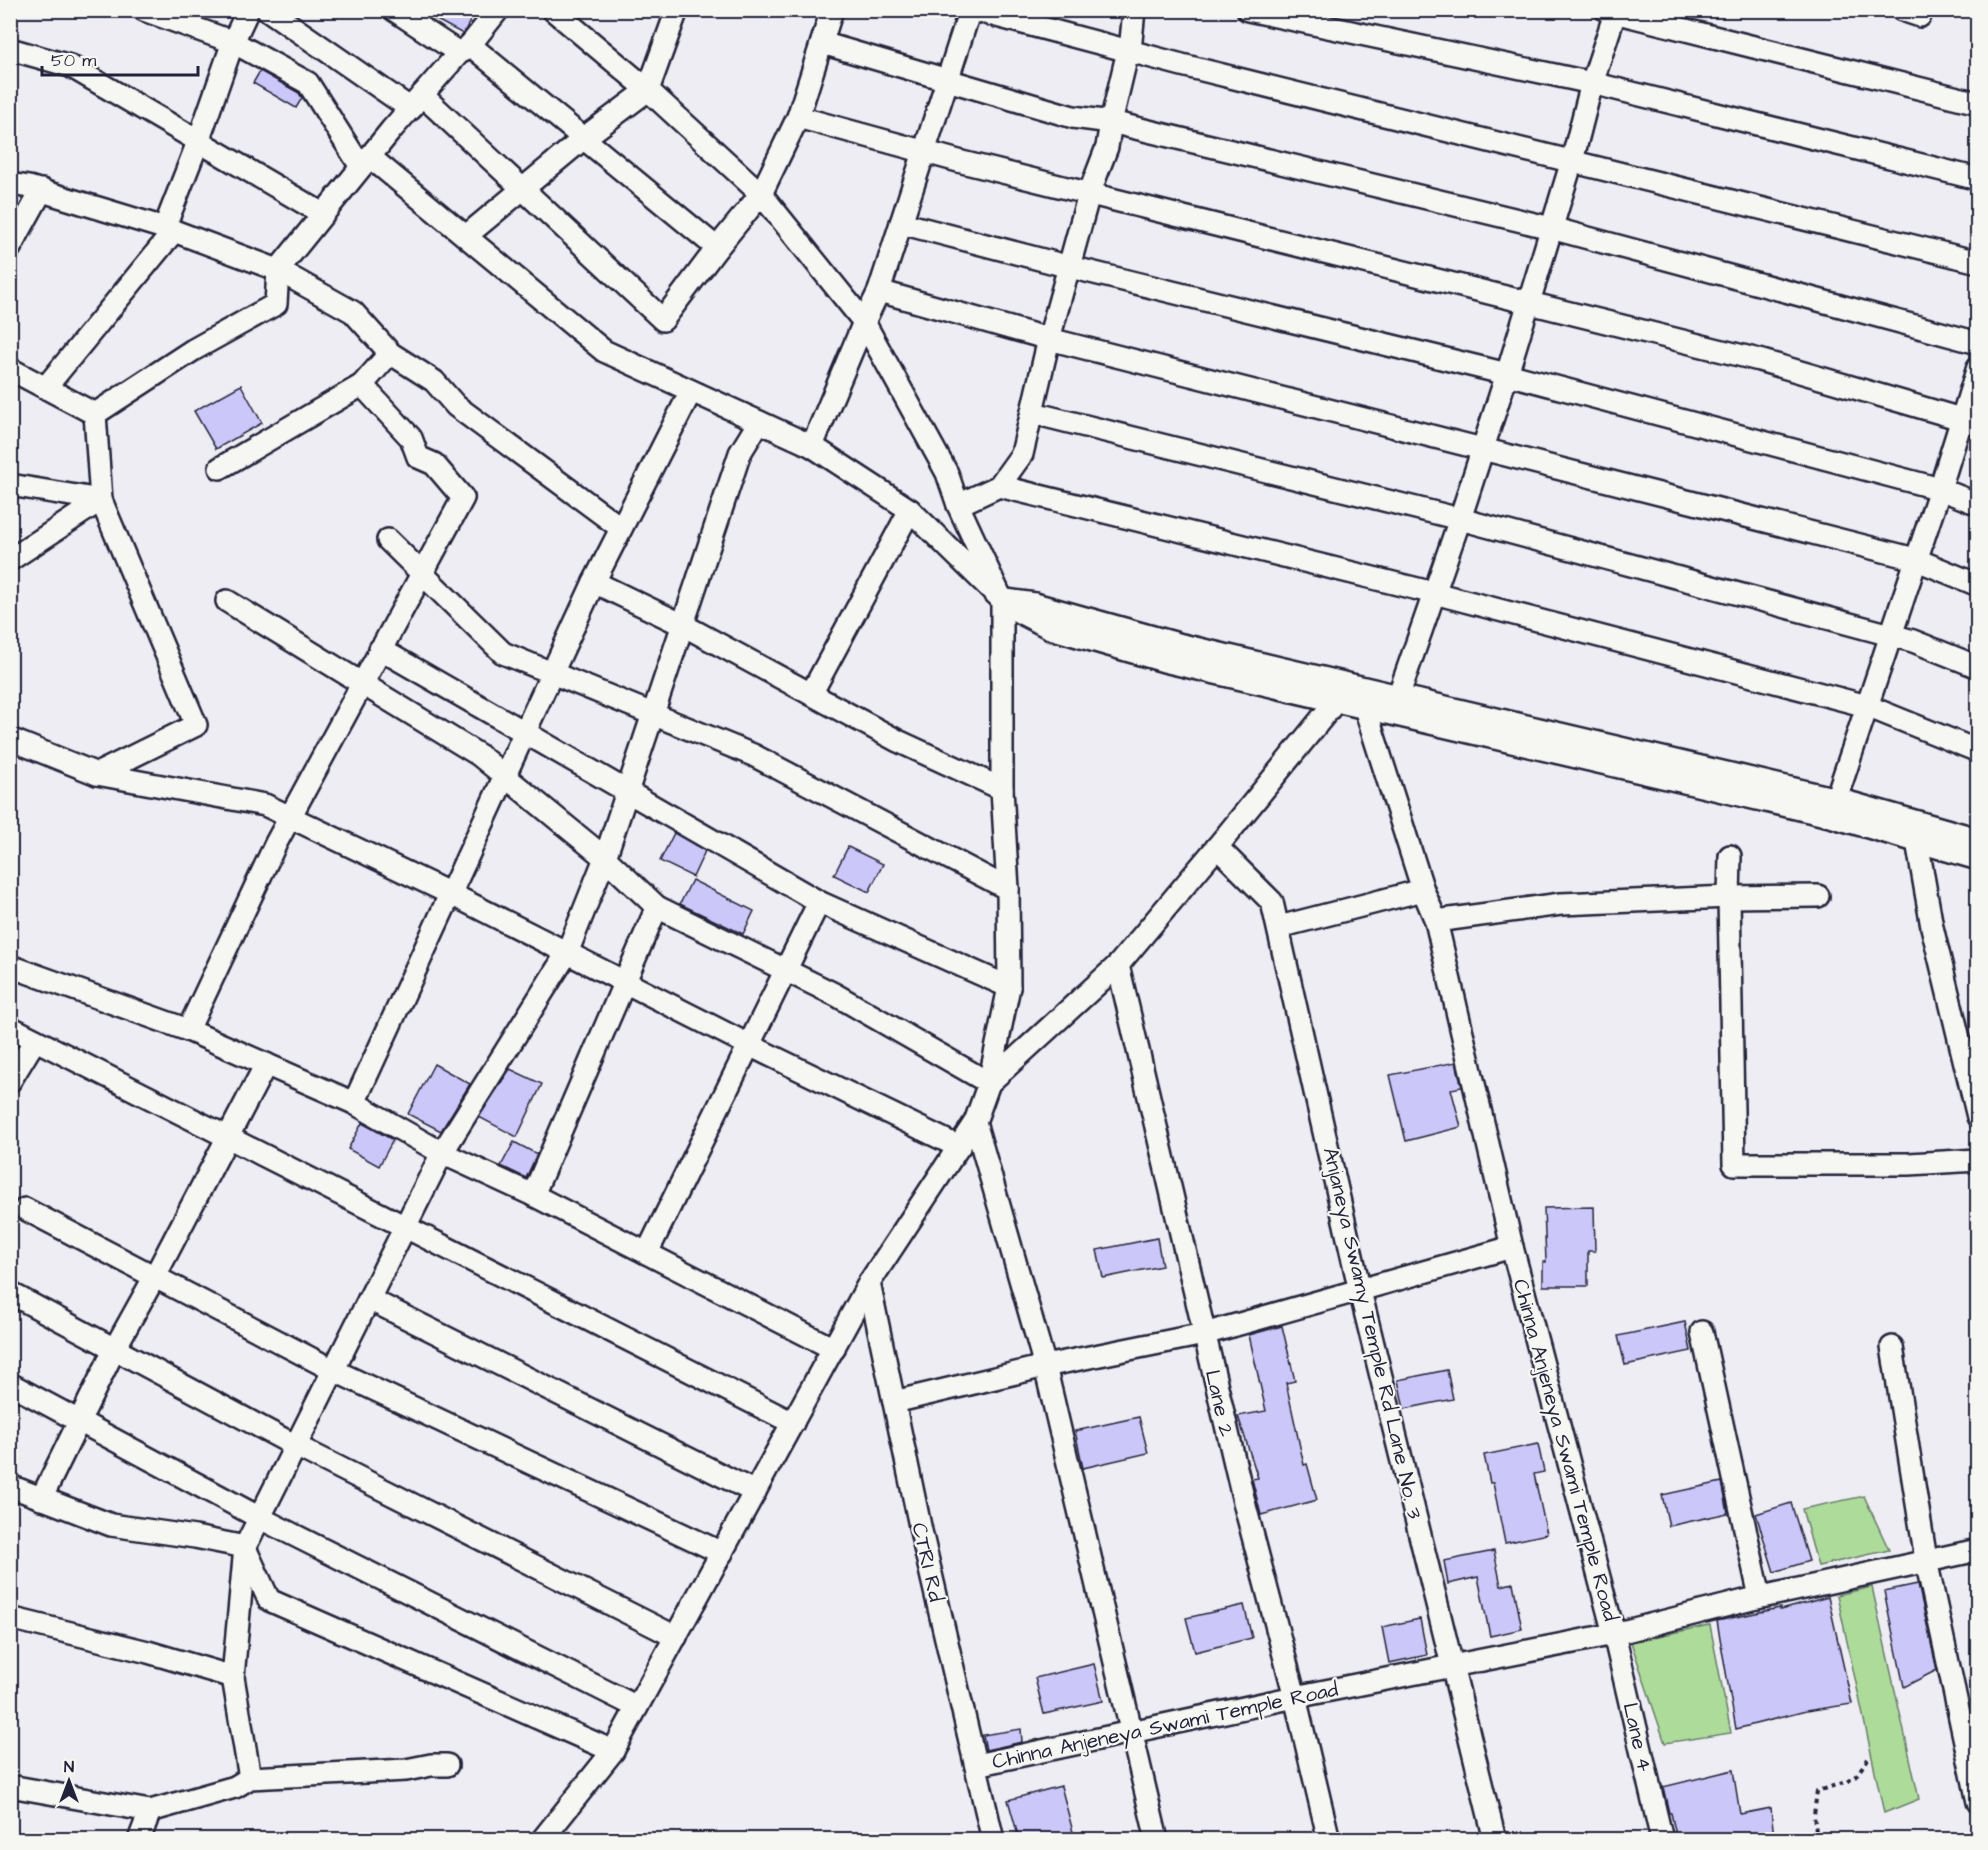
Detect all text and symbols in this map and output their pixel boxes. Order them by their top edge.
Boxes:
scale bar [42,39,198,77]
text: 50 m [51,48,96,73]
street label: Anjaneya Swamy Temple Rd Lane No. 3 [1314,1144,1430,1522]
street label: Chinna Anjeneya Swami Temple Road [1504,1276,1625,1625]
street label: Lane 2 [1198,1367,1241,1439]
street label: CTRI Rd [904,1520,951,1605]
street label: Chinna Anjeneya Swami Temple Road [989,1675,1341,1778]
street label: Lane 4 [1616,1700,1659,1774]
north arrow [39,1751,99,1811]
text: N [64,1756,74,1778]

